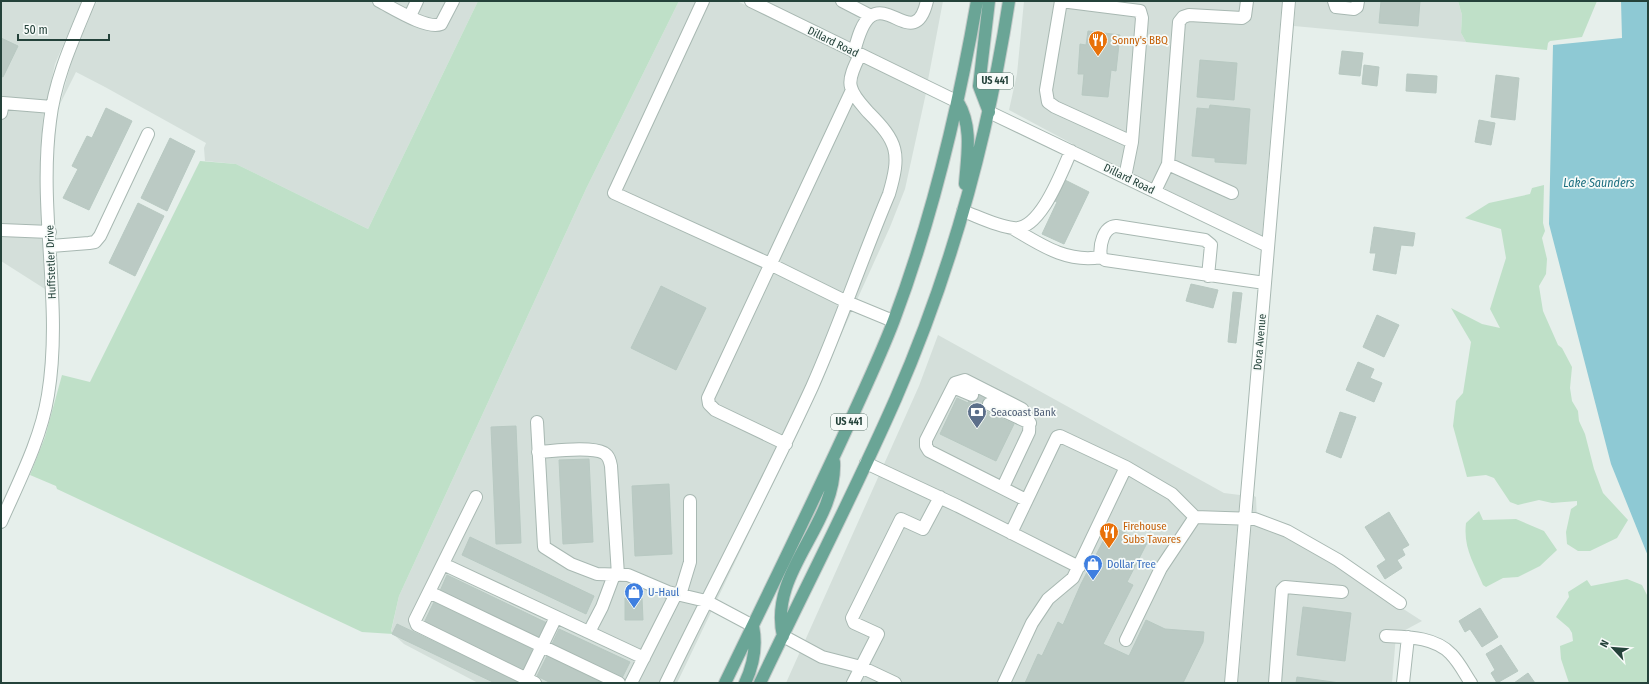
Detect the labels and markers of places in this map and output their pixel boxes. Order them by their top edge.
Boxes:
restaurant icon: Sonny's BBQ [1087,29,1109,57]
place label: Sonny's BBQ [1112,34,1168,47]
bank icon: Seacoast Bank [966,401,988,429]
place label: Seacoast Bank [991,406,1057,419]
place label: Firehouse Subs Tavares [1123,520,1181,546]
restaurant icon: Firehouse Subs Tavares [1098,521,1120,549]
shop icon: Dollar Tree [1082,553,1104,581]
place label: Dollar Tree [1107,558,1156,571]
shop icon: U-Haul [623,581,645,609]
place label: U-Haul [648,586,679,599]

